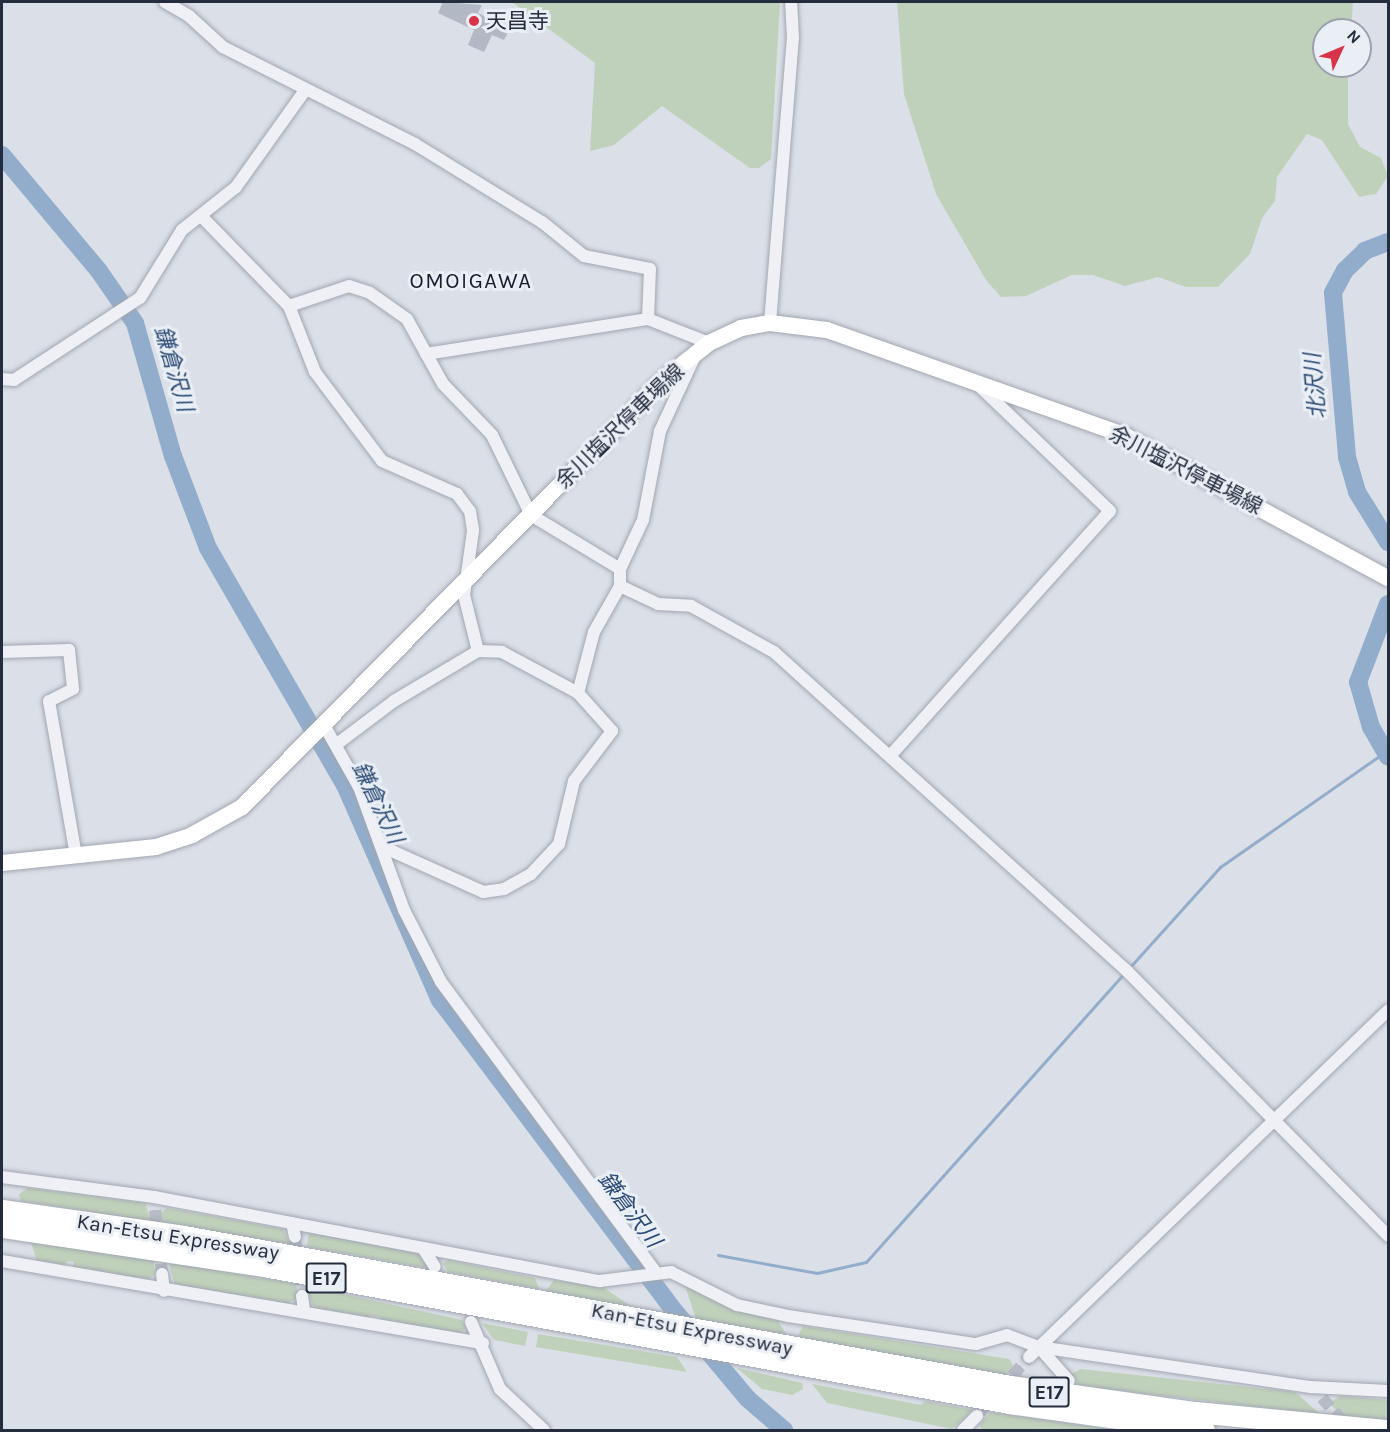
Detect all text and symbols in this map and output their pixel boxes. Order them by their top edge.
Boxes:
place label: 天昌寺 [486,8,549,34]
marker: 天昌寺 [467,14,481,28]
north arrow [1312,18,1372,78]
text: N [1343,26,1365,47]
district label: OMOIGAWA [410,269,532,295]
water label: 鎌倉沢川 [148,323,198,415]
water label: 北沢川 [1300,352,1332,420]
street label: 余川塩沢停車場線 [551,359,689,493]
street label: 余川塩沢停車場線 [1105,421,1267,519]
water label: 鎌倉沢川 [346,758,408,848]
water label: 鎌倉沢川 [592,1167,666,1253]
street label: Kan-Etsu Expressway [75,1209,281,1265]
road number: E17 [305,1261,347,1295]
street label: Kan-Etsu Expressway [589,1297,795,1361]
road number: E17 [1028,1375,1070,1409]

